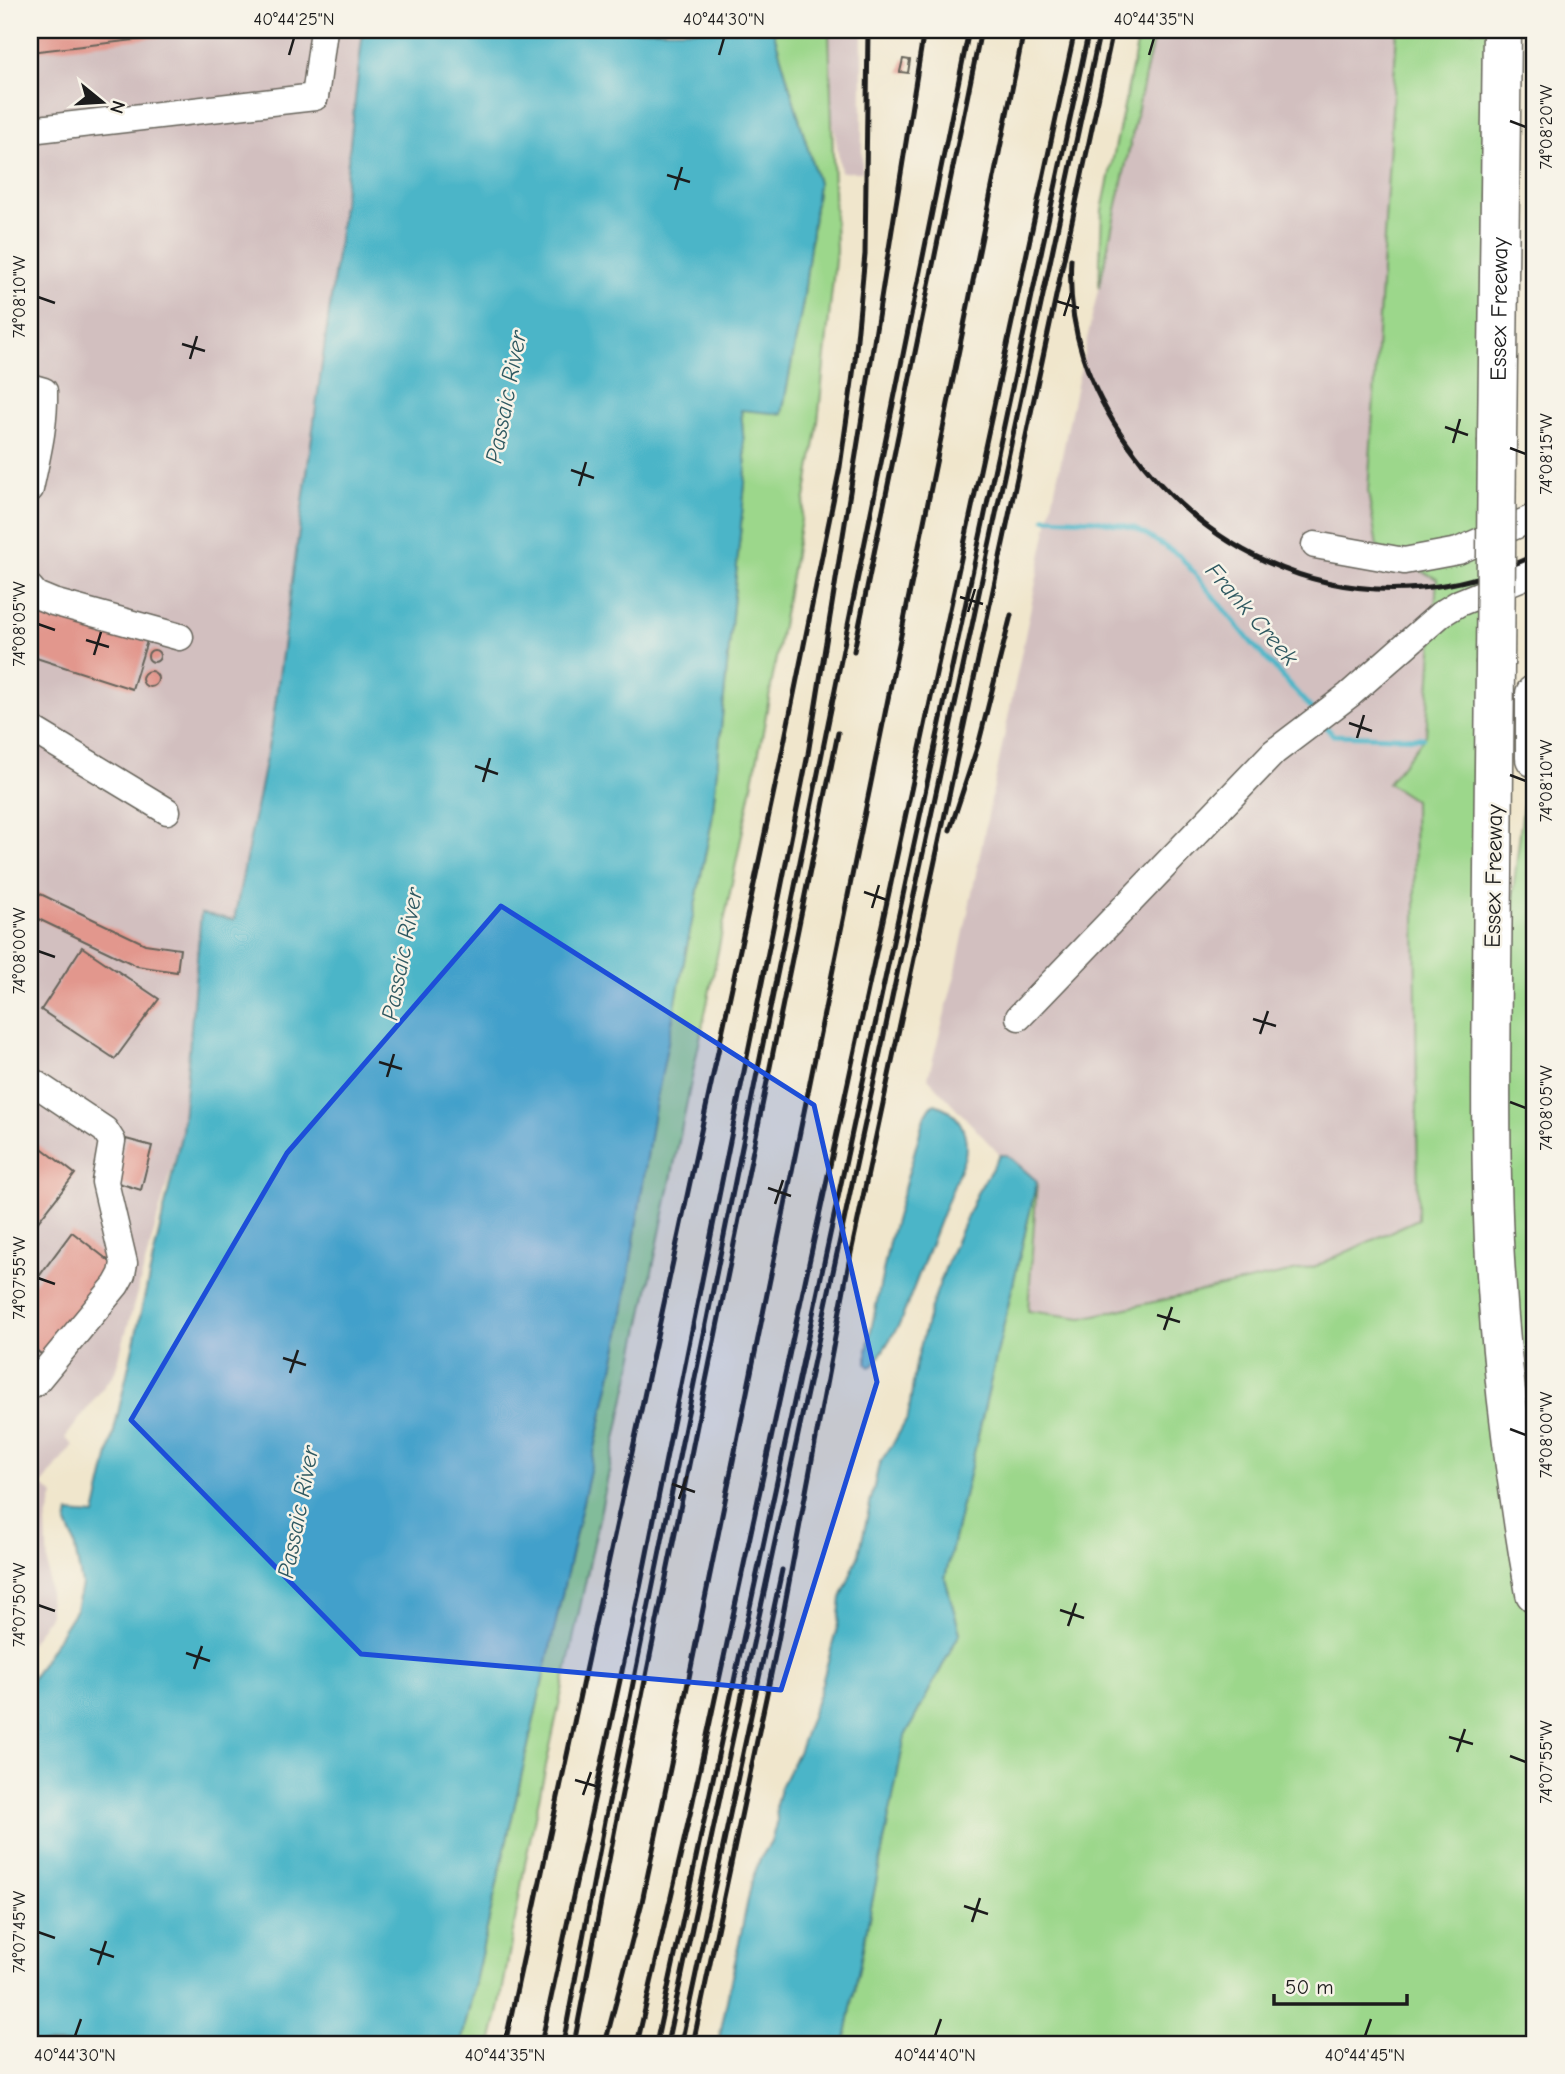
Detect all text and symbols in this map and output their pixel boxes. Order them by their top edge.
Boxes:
text: 40°44'25"N [253,9,335,30]
text: 40°44'30"N [683,9,765,30]
text: 40°44'35"N [1114,9,1194,30]
north arrow [66,66,136,136]
text: 74°08'20"W [1536,84,1557,169]
text: N [105,98,130,116]
street label: Essex Freeway [1485,236,1513,381]
text: 74°08'10"W [9,255,30,338]
water label: Passaic River [479,327,533,466]
text: 74°08'15"W [1536,413,1557,495]
water label: Frank Creek [1200,557,1305,671]
text: 74°08'05"W [9,581,30,667]
text: 74°08'10"W [1536,739,1557,822]
street label: Essex Freeway [1479,803,1508,948]
water label: Passaic River [375,884,429,1023]
text: 74°08'00"W [9,907,30,994]
text: 74°08'05"W [1536,1065,1557,1151]
text: 74°07'55"W [9,1236,30,1320]
text: 74°08'00"W [1536,1391,1557,1478]
water label: Passaic River [271,1442,325,1581]
text: 74°07'50"W [9,1562,30,1647]
text: 74°07'55"W [1536,1720,1557,1804]
text: 74°07'45"W [9,1890,30,1973]
scale bar [1274,1962,1408,2006]
text: 50 m [1285,1975,1334,1999]
text: 40°44'30"N [34,2045,116,2066]
text: 40°44'35"N [465,2045,545,2066]
text: 40°44'40"N [894,2045,976,2066]
text: 40°44'45"N [1325,2045,1405,2066]

